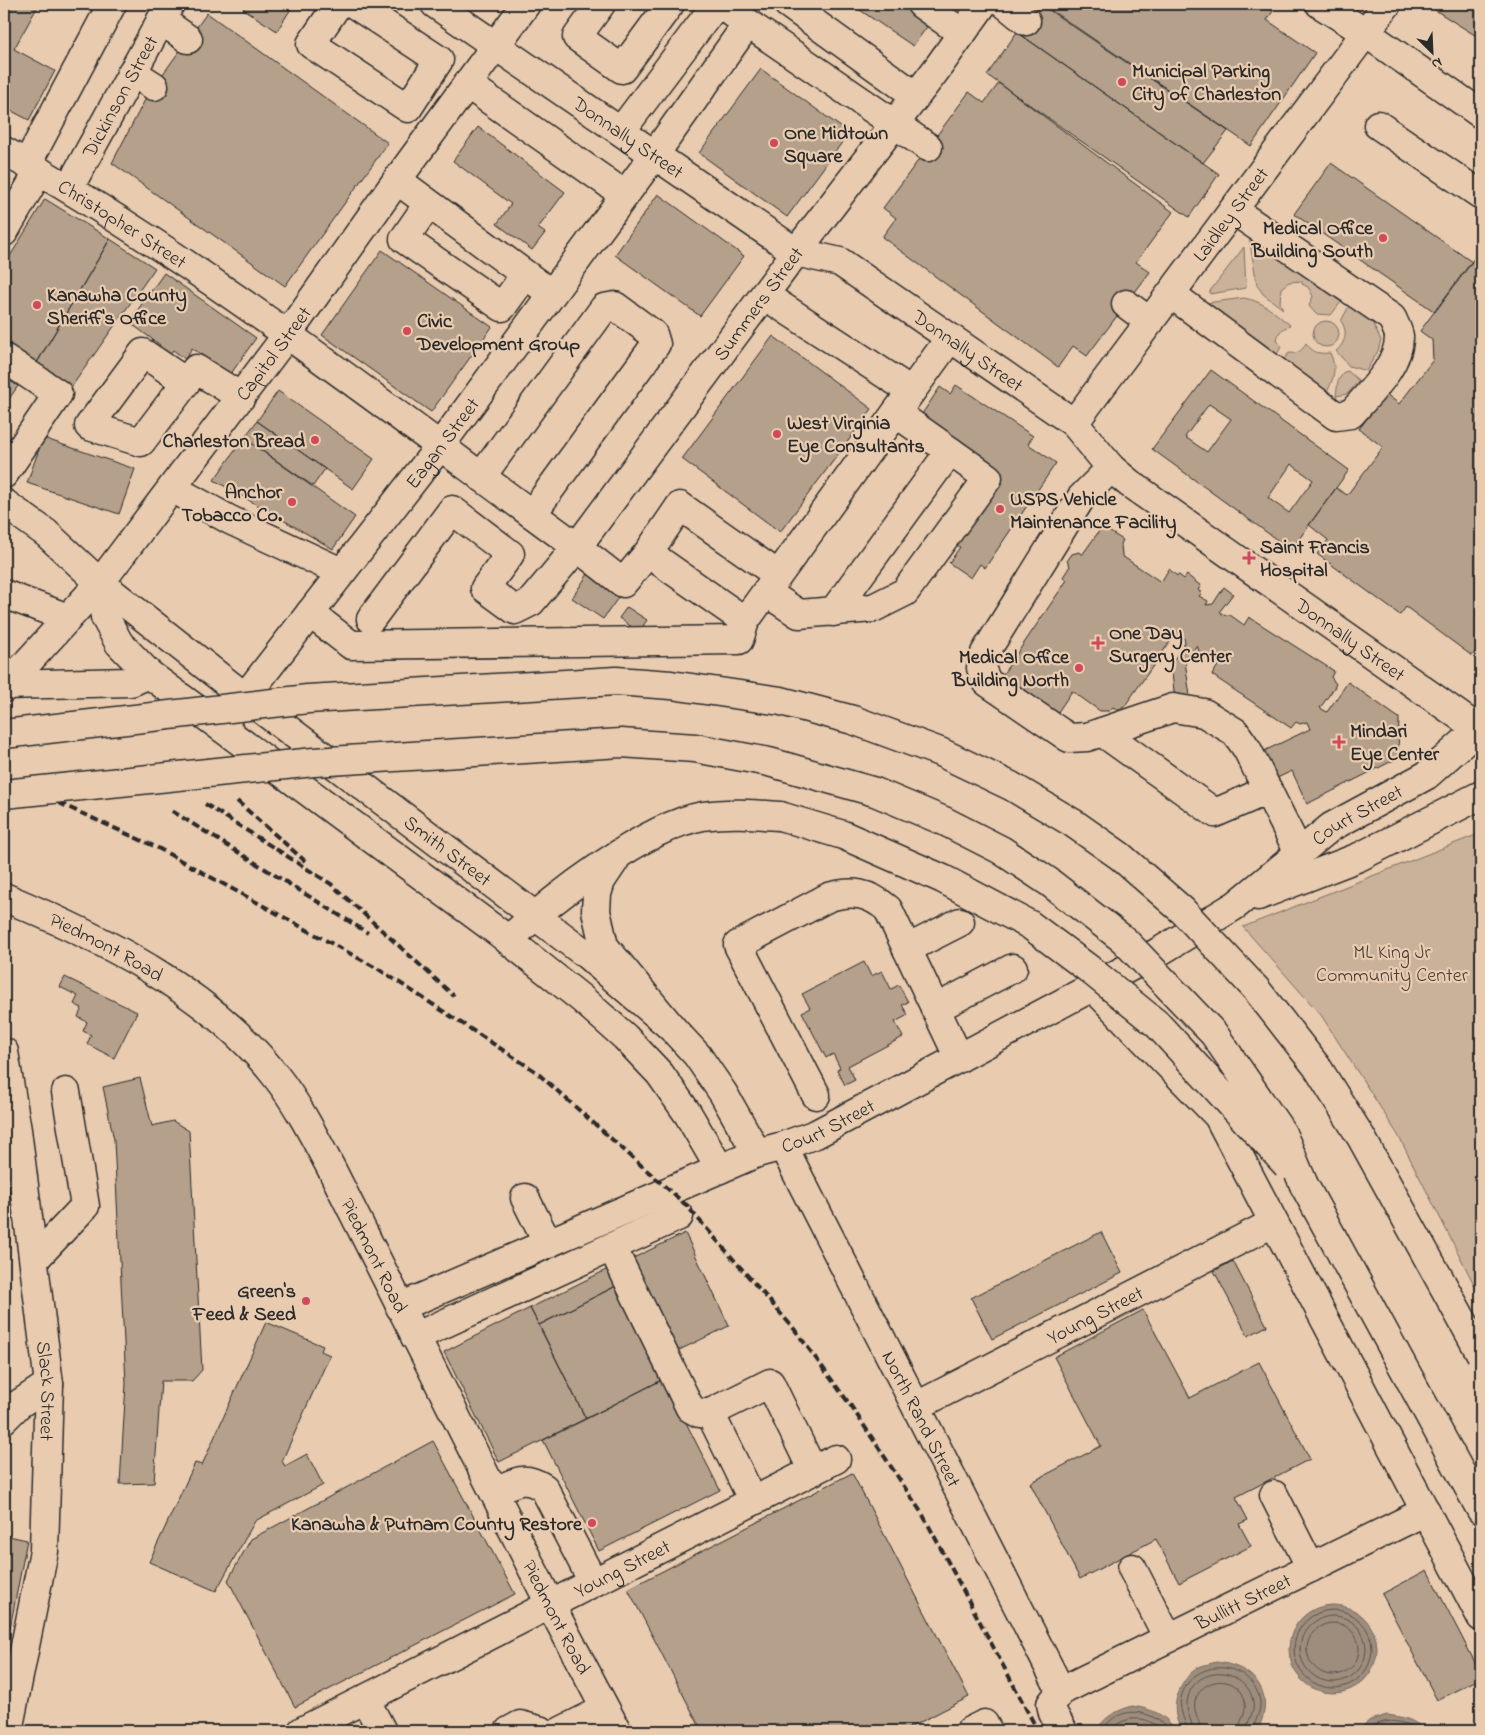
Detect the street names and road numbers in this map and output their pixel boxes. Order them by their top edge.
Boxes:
street label: Dickinson Street [76,31,167,164]
street label: Donnally Street [565,90,689,188]
street label: Laidley Street [1187,162,1277,269]
street label: Christopher Street [51,173,192,278]
street label: Summers Street [708,241,812,368]
street label: Capitol Street [230,301,320,408]
street label: Donnally Street [905,303,1029,401]
street label: Eagan Street [400,392,488,496]
street label: Donnally Street [1287,592,1411,690]
street label: Court Street [1307,779,1409,854]
street label: Smith Street [396,809,497,895]
street label: Piedmont Road [44,907,168,991]
street label: Court Street [778,1093,881,1162]
street label: Piedmont Road [332,1194,414,1319]
street label: Young Street [1043,1280,1149,1354]
street label: Slack Street [27,1340,61,1442]
street label: North Rand Street [873,1346,967,1493]
street label: Young Street [570,1533,677,1607]
street label: Piedmont Road [513,1556,597,1680]
street label: Bullitt Street [1190,1567,1297,1640]

